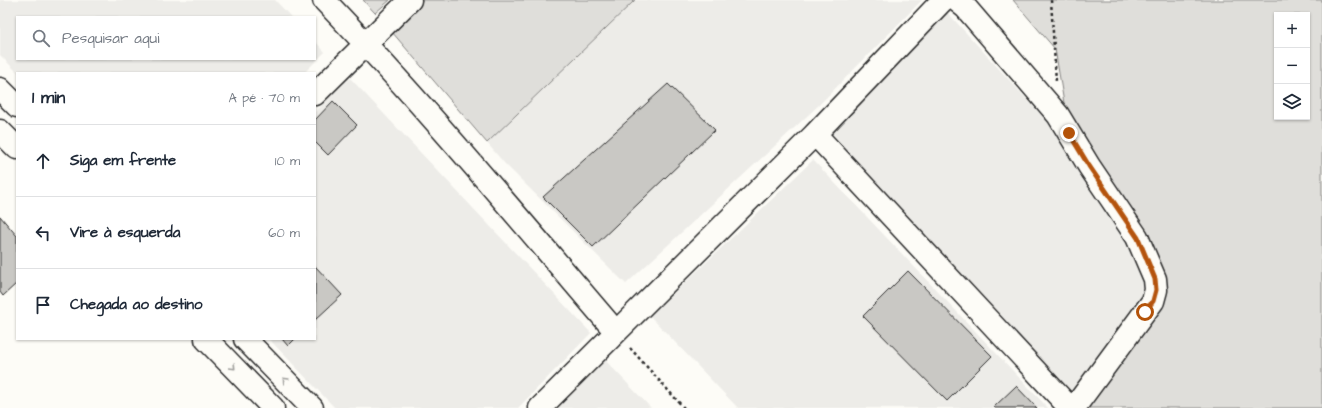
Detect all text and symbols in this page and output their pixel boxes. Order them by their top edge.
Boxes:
map controls [1274,12,1310,120]
button: + [1274,12,1310,48]
search box [16,16,316,60]
icon: search [30,27,52,49]
text: Pesquisar aqui [62,28,159,49]
button: − [1274,48,1310,84]
button: layers [1274,84,1310,120]
text: 1 min [32,86,65,110]
text: A pé · 70 m [228,89,300,107]
route end [1060,124,1078,142]
icon: ahead [32,150,54,172]
text: Siga em frente [70,150,176,171]
text: 10 m [275,152,300,170]
icon: left [32,222,54,244]
text: Vire à esquerda [70,222,180,243]
text: 60 m [268,224,300,242]
icon: arrive [32,294,54,316]
text: Chegada ao destino [70,294,203,315]
route start [1136,303,1154,321]
one-way arrow [228,362,236,370]
one-way arrow [282,377,290,385]

